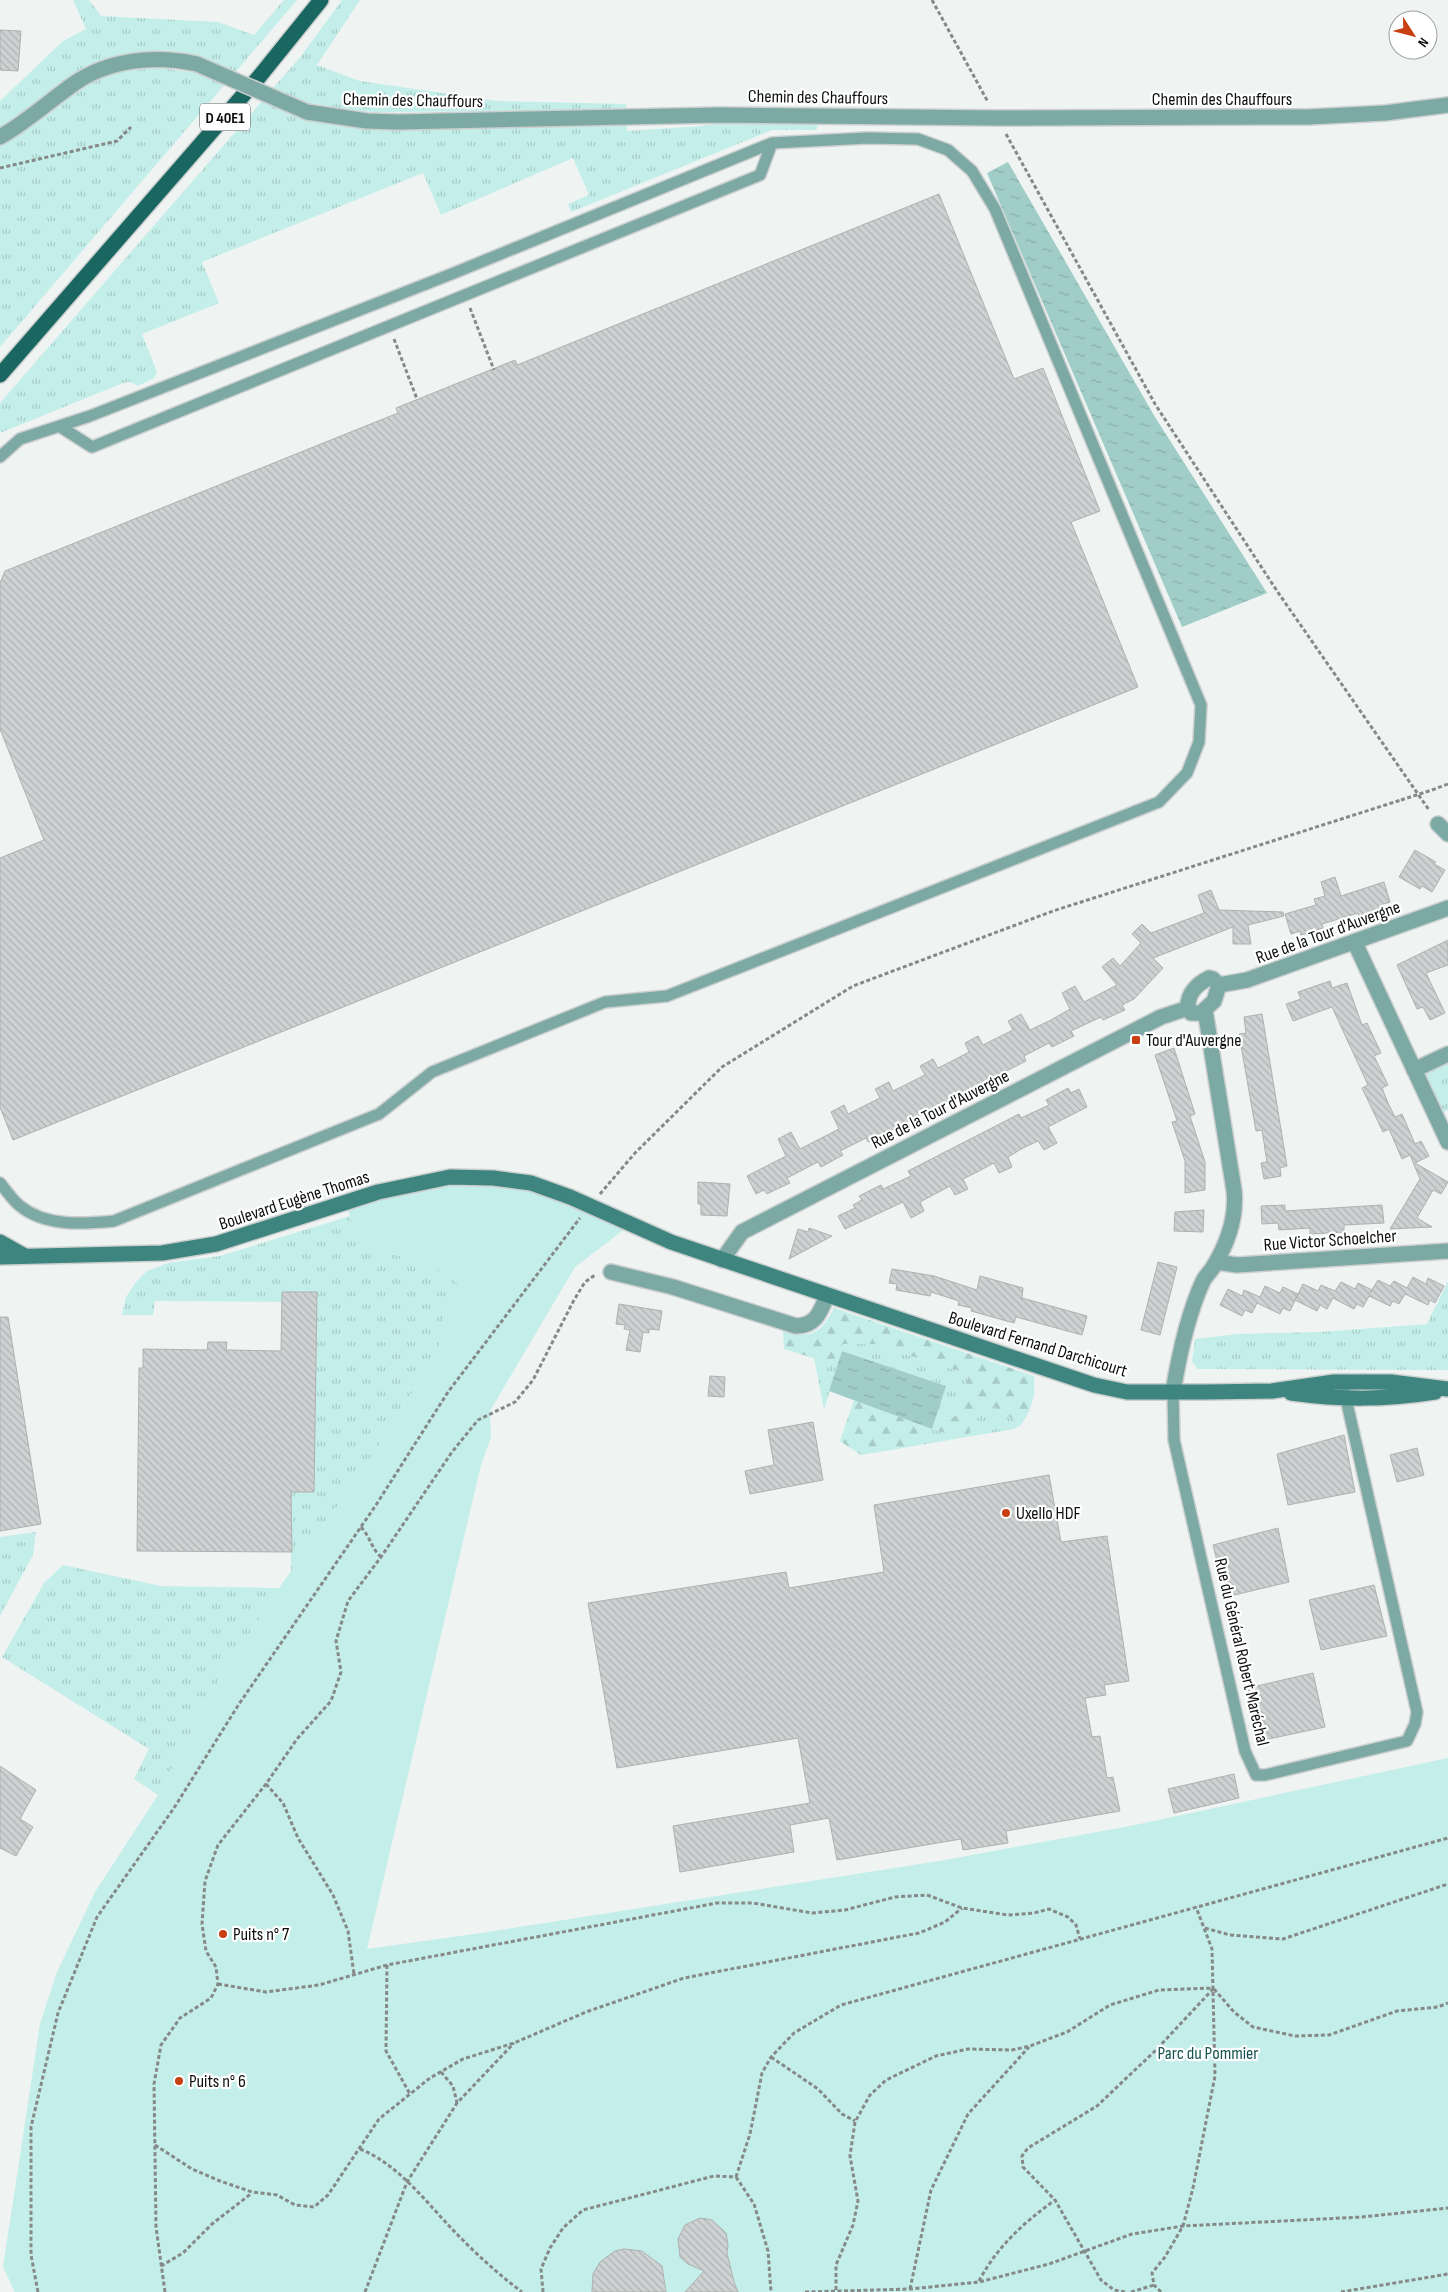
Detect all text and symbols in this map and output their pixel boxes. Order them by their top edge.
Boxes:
north arrow [1388,10,1438,60]
text: N [1414,34,1432,50]
street label: Chemin des Chauffours [748,86,888,109]
street label: Chemin des Chauffours [343,89,483,112]
street label: Chemin des Chauffours [1152,89,1292,110]
road number: D 40E1 [200,104,250,130]
street label: Rue de la Tour d'Auvergne [1253,897,1403,968]
place label: Tour d'Auvergne [1146,1030,1242,1051]
marker: Tour d'Auvergne [1130,1034,1142,1046]
street label: Rue de la Tour d'Auvergne [868,1066,1013,1153]
street label: Boulevard Eugène Thomas [216,1166,372,1235]
street label: Rue Victor Schoelcher [1263,1225,1397,1256]
street label: Boulevard Fernand Darchicourt [946,1307,1130,1382]
place label: Uxello HDF [1016,1503,1081,1524]
marker: Uxello HDF [1000,1507,1012,1519]
street label: Rue du Général Robert Maréchal [1210,1556,1273,1748]
place label: Puits n° 7 [233,1924,290,1945]
marker: Puits n° 7 [217,1928,229,1940]
park label: Parc du Pommier [1157,2043,1259,2064]
place label: Puits n° 6 [189,2071,246,2092]
marker: Puits n° 6 [173,2075,185,2087]

